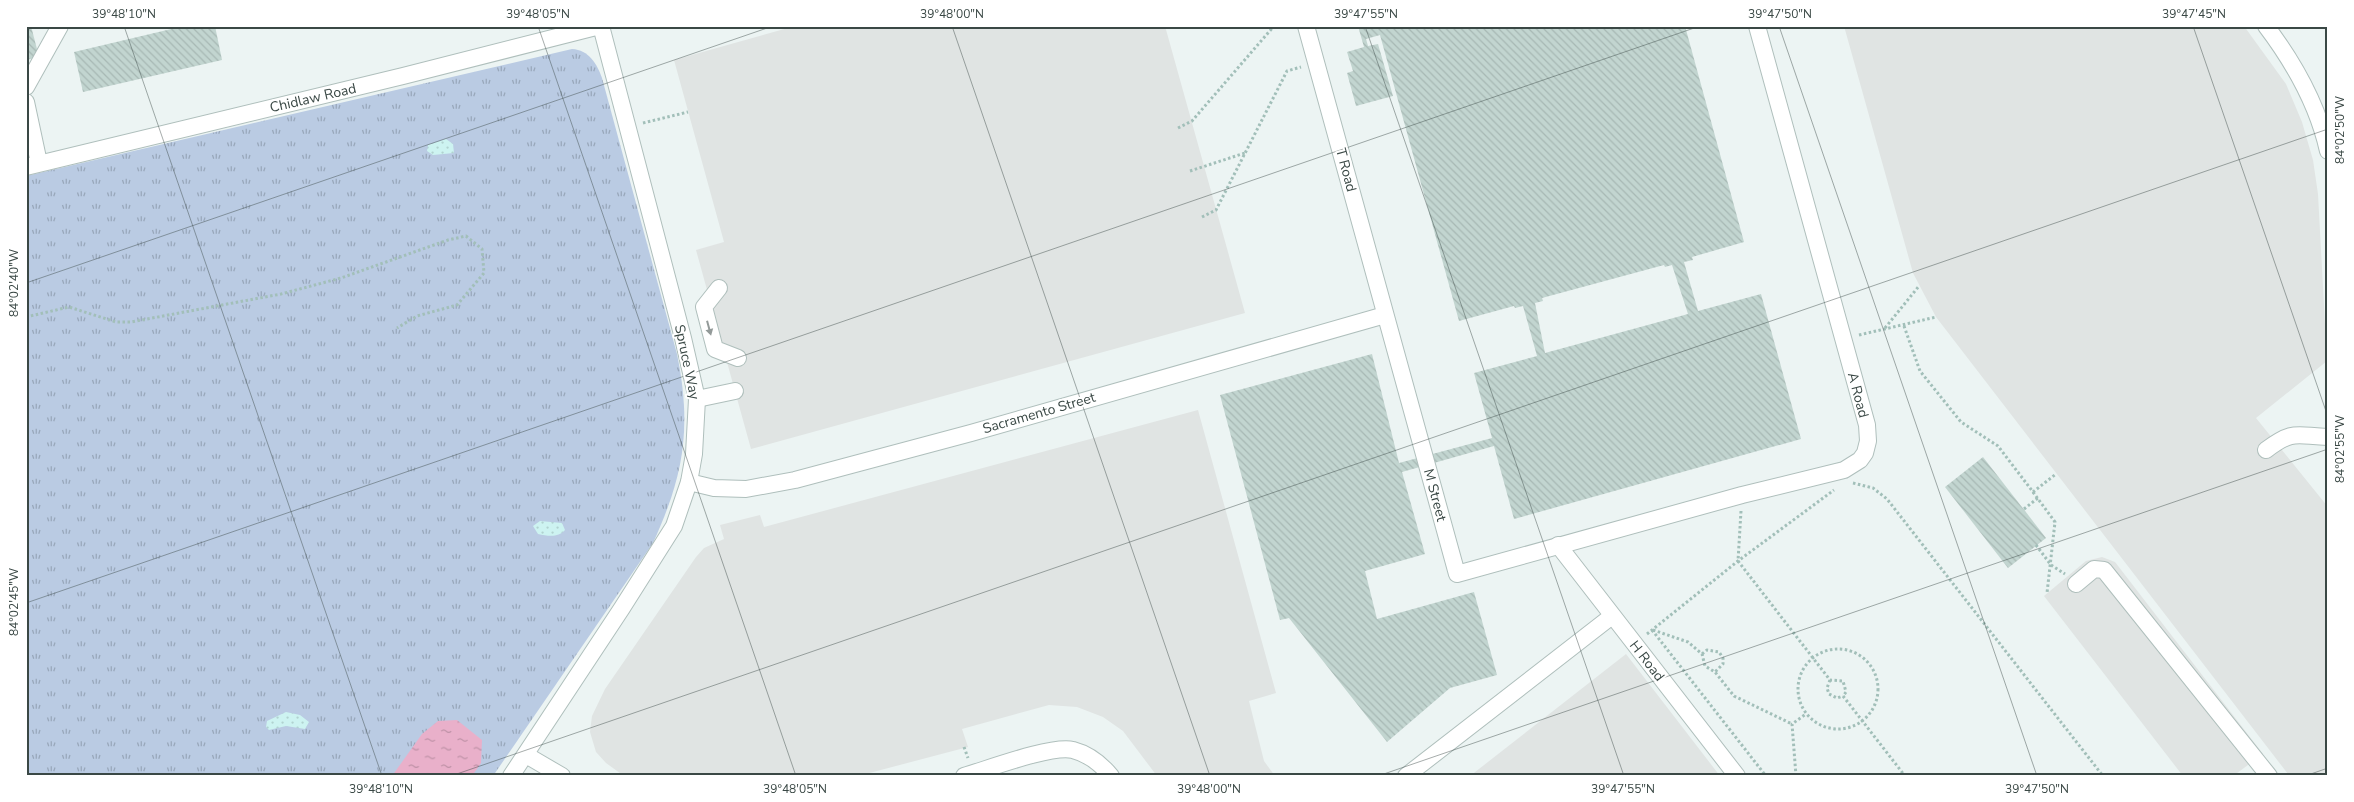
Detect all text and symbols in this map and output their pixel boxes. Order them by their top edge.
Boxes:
text: 39°48'10"N [92,6,156,22]
text: 39°48'05"N [506,6,570,22]
text: 39°48'00"N [920,6,984,22]
text: 39°47'55"N [1334,6,1398,22]
text: 39°47'50"N [1748,6,1812,22]
text: 39°47'45"N [2162,6,2226,22]
street label: Chidlaw Road [268,79,358,117]
text: 84°02'50"W [2332,96,2348,164]
street label: T Road [1331,146,1361,194]
text: 84°02'40"W [6,249,22,317]
one-way arrow [705,321,713,336]
street label: Spruce Way [670,323,704,402]
street label: A Road [1843,370,1873,420]
street label: Sacramento Street [980,388,1098,438]
text: 84°02'55"W [2332,415,2348,483]
street label: M Street [1419,467,1451,524]
text: 84°02'45"W [6,568,22,636]
street label: H Road [1625,637,1669,685]
text: 39°48'10"N [349,781,413,797]
text: 39°48'05"N [763,781,827,797]
text: 39°48'00"N [1177,781,1241,797]
text: 39°47'55"N [1591,781,1655,797]
text: 39°47'50"N [2005,781,2069,797]

